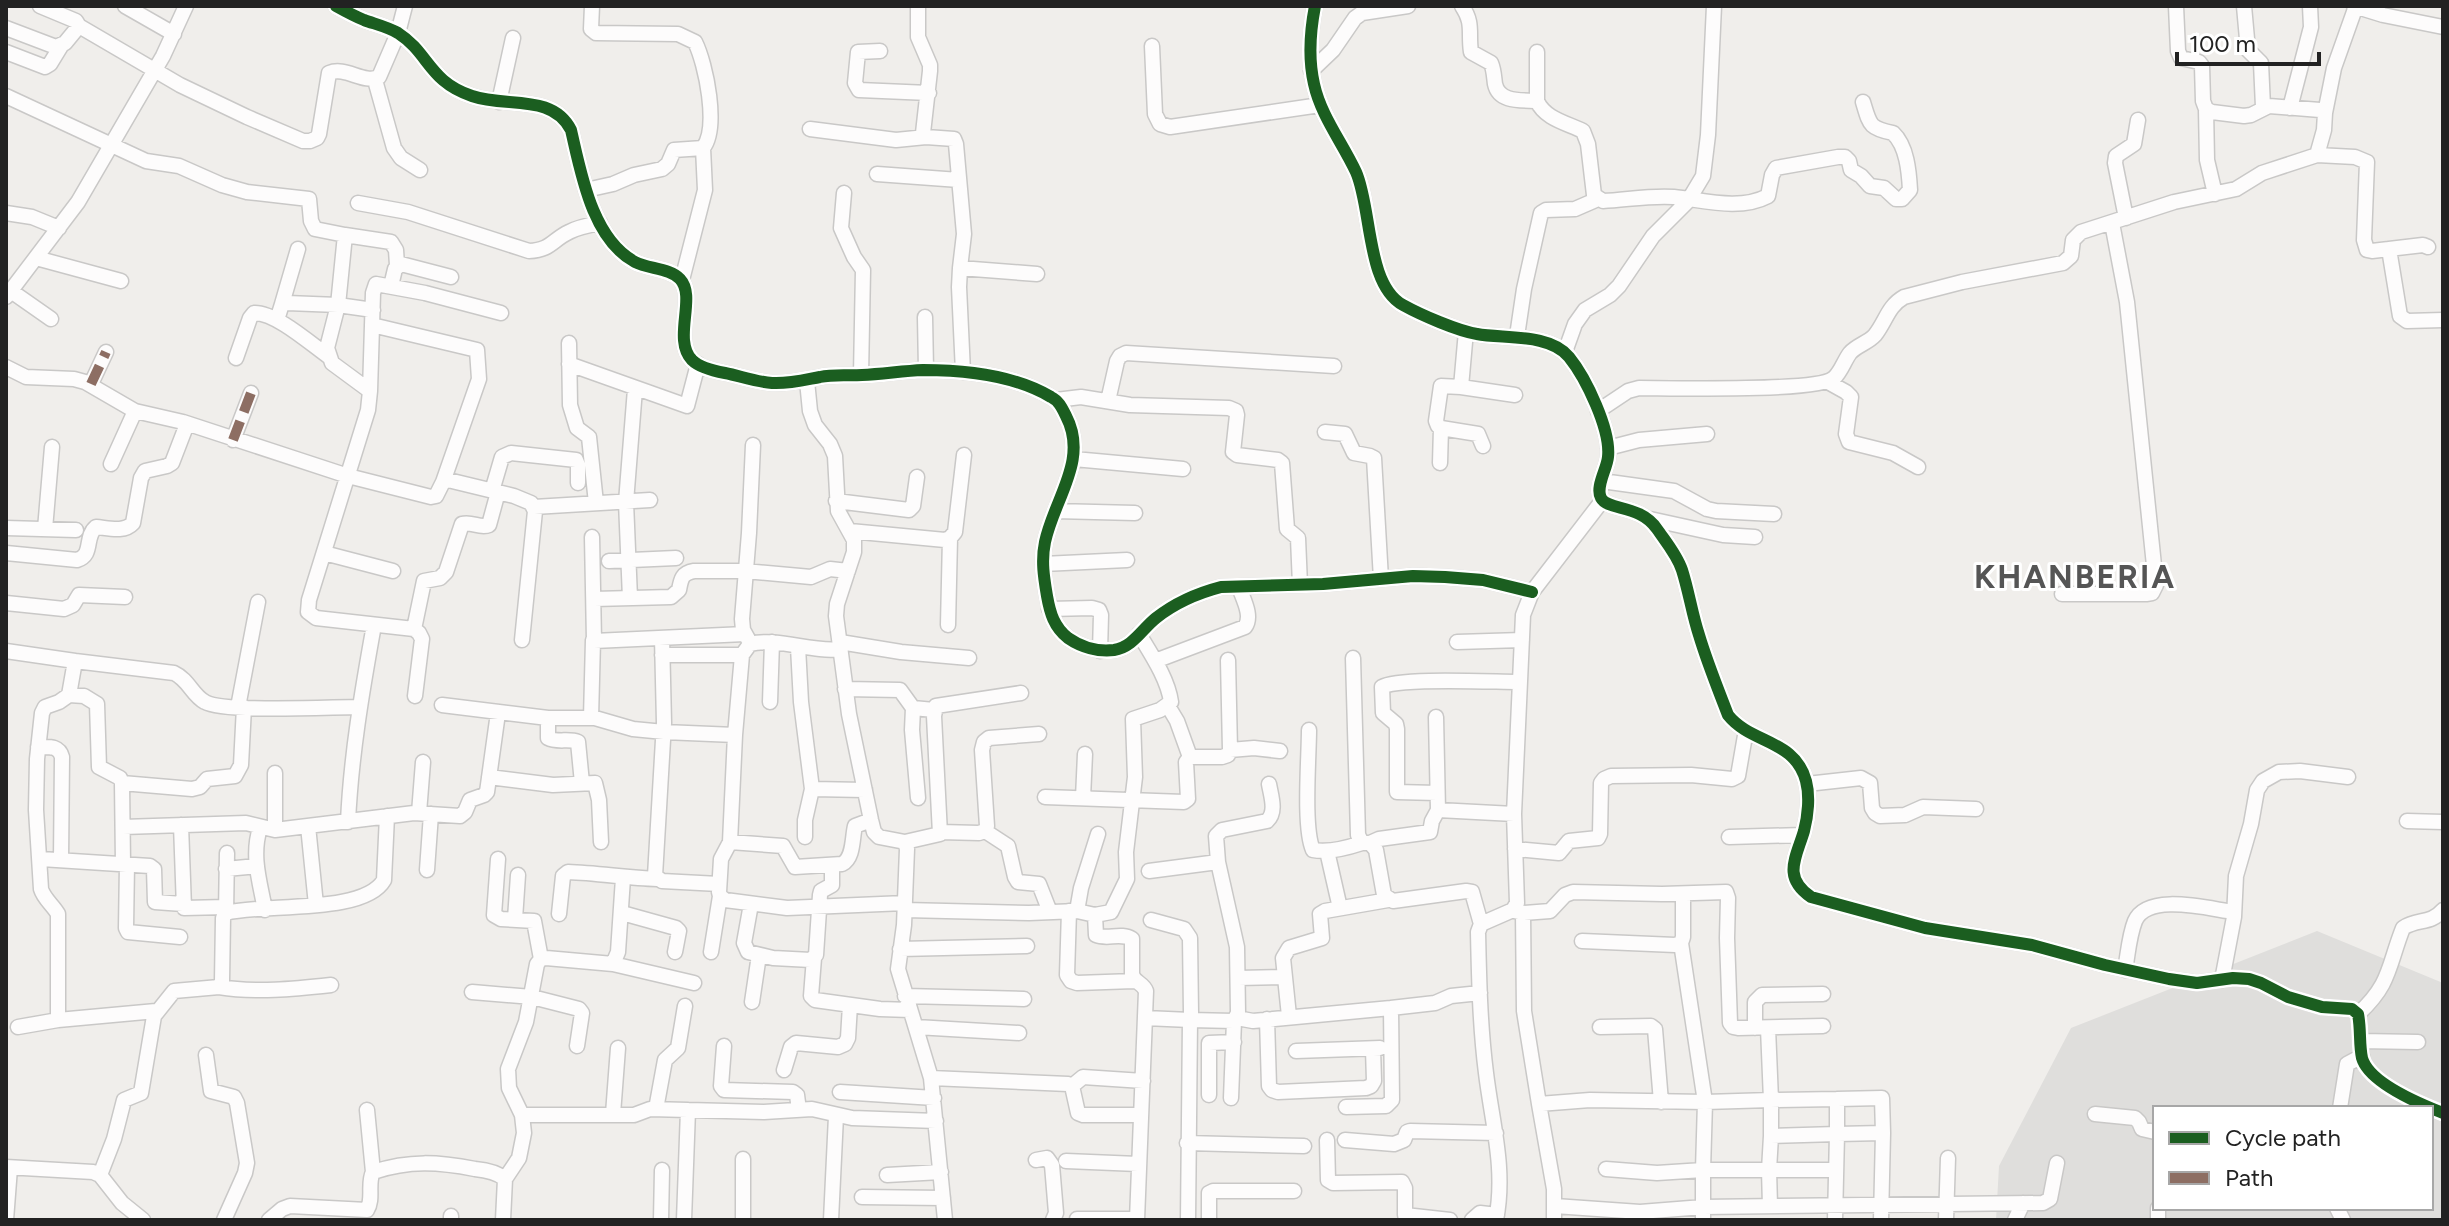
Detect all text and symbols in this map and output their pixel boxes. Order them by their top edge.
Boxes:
scale bar [2177,16,2319,66]
text: 100 m [2189,29,2256,58]
district label: KHANBERIA [1974,558,2176,596]
legend [2153,1106,2433,1210]
text: Cycle path [2225,1123,2341,1152]
text: Path [2225,1163,2273,1192]

